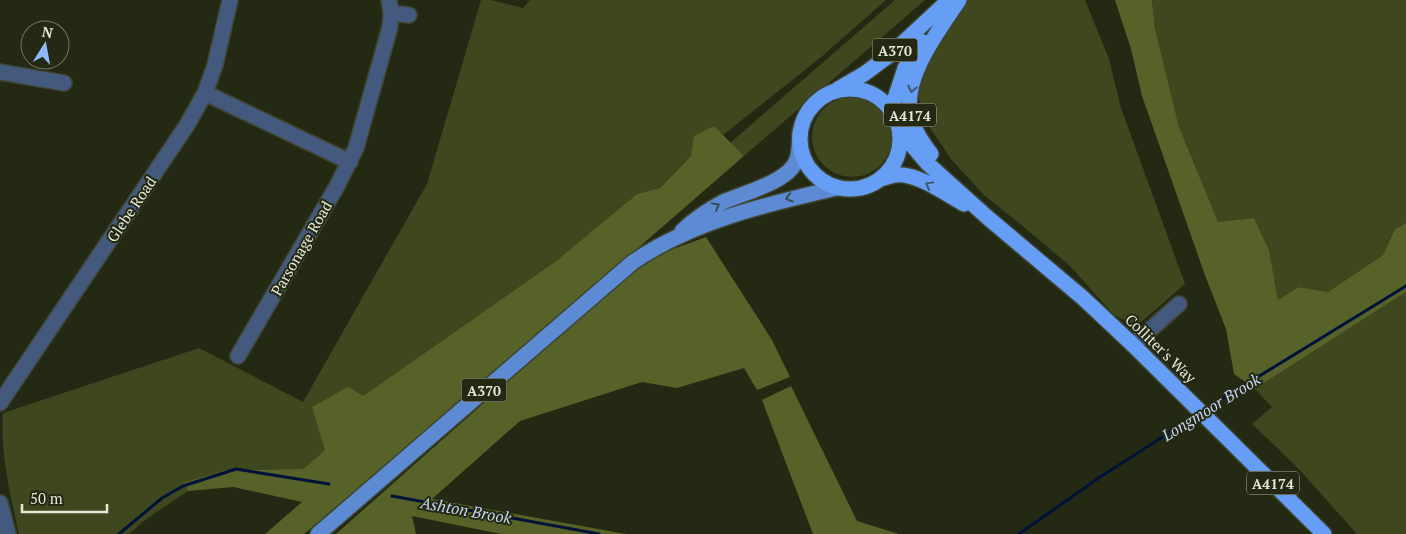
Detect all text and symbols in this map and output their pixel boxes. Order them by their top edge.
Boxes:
north arrow [20,20,70,70]
text: N [41,21,55,42]
road number: A370 [872,38,918,62]
one-way arrow [907,84,918,93]
road number: A4174 [884,104,936,126]
street label: Glebe Road [102,172,160,246]
one-way arrow [925,181,934,191]
one-way arrow [786,193,794,203]
street label: Parsonage Road [266,197,336,299]
one-way arrow [711,203,720,213]
street label: Colliter's Way [1121,309,1201,387]
water label: Longmoor Brook [1157,368,1265,447]
road number: A370 [462,378,506,402]
road number: A4174 [1247,472,1299,494]
scale bar [22,482,108,514]
text: 50 m [30,488,63,508]
water label: Ashton Brook [418,491,513,529]

